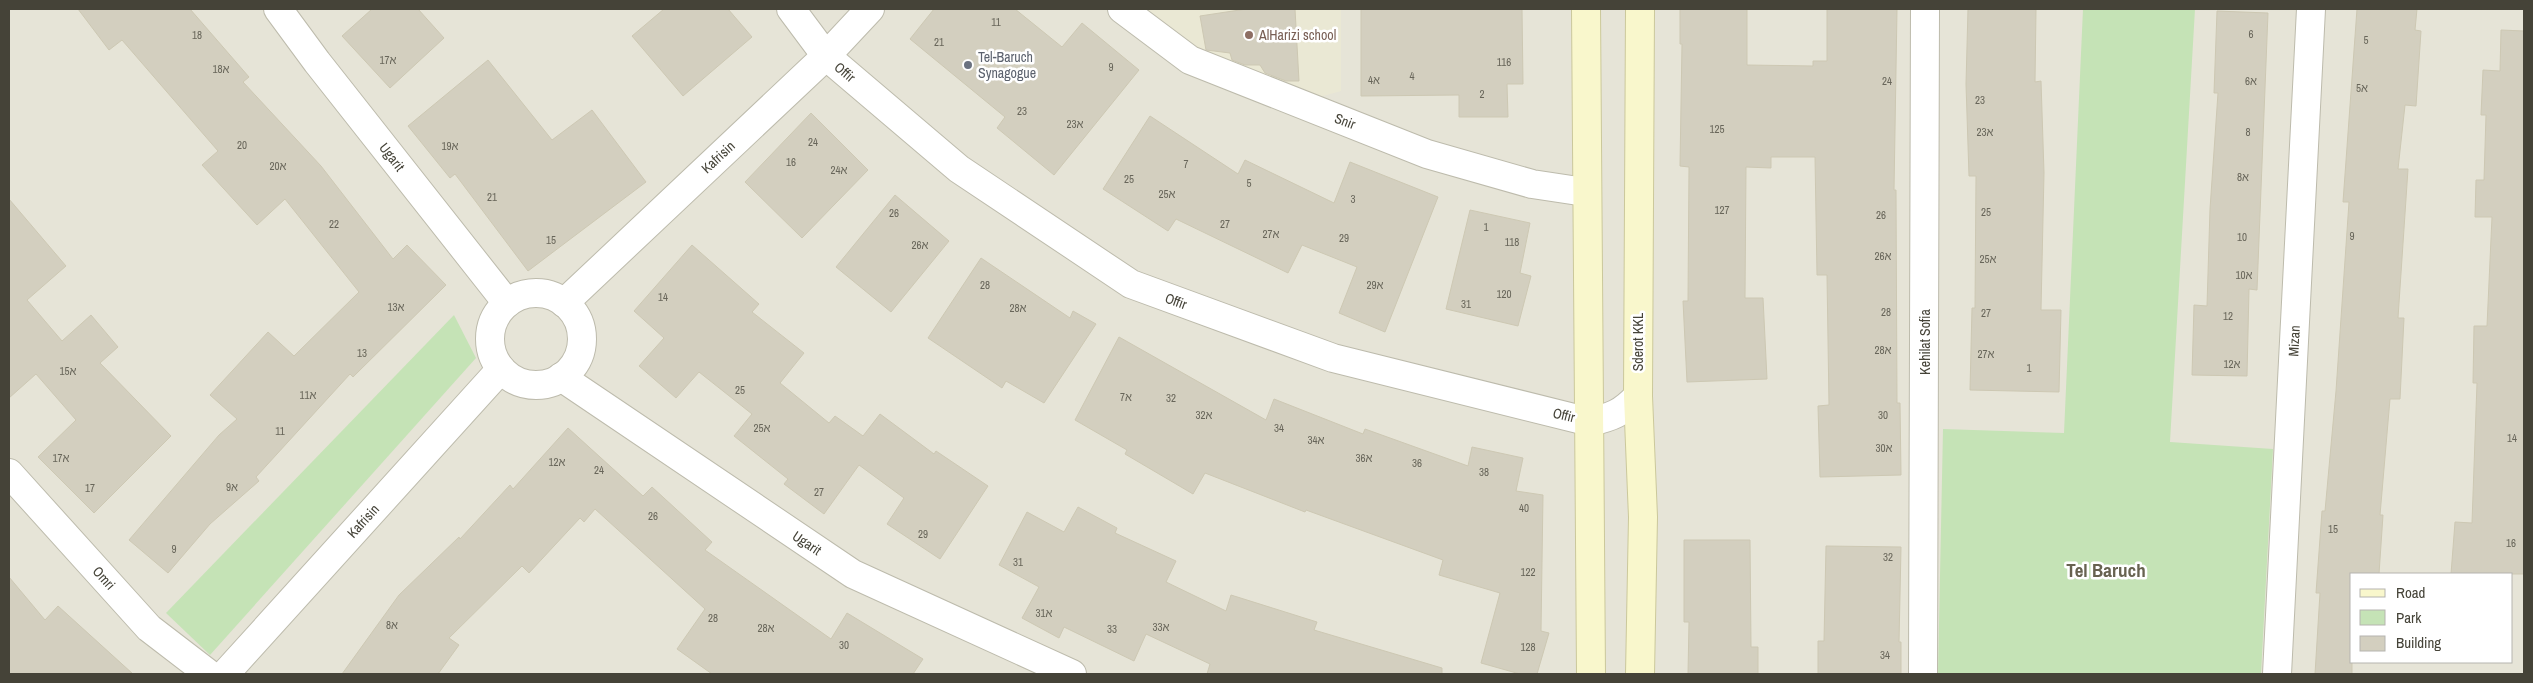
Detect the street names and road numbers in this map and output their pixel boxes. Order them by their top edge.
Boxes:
street label: Offir [831,58,859,86]
street label: Snir [1332,109,1358,133]
street label: Kafrisin [697,137,739,177]
street label: Ugarit [375,139,409,175]
street label: Offir [1163,289,1190,313]
street label: Kehilat Sofia [1916,309,1934,375]
street label: Sderot KKL [1629,312,1647,371]
street label: Mizan [2284,325,2304,357]
street label: Offir [1551,404,1577,426]
street label: Kafrisin [343,500,383,542]
street label: Ugarit [789,527,825,559]
street label: Omri [89,562,119,594]

